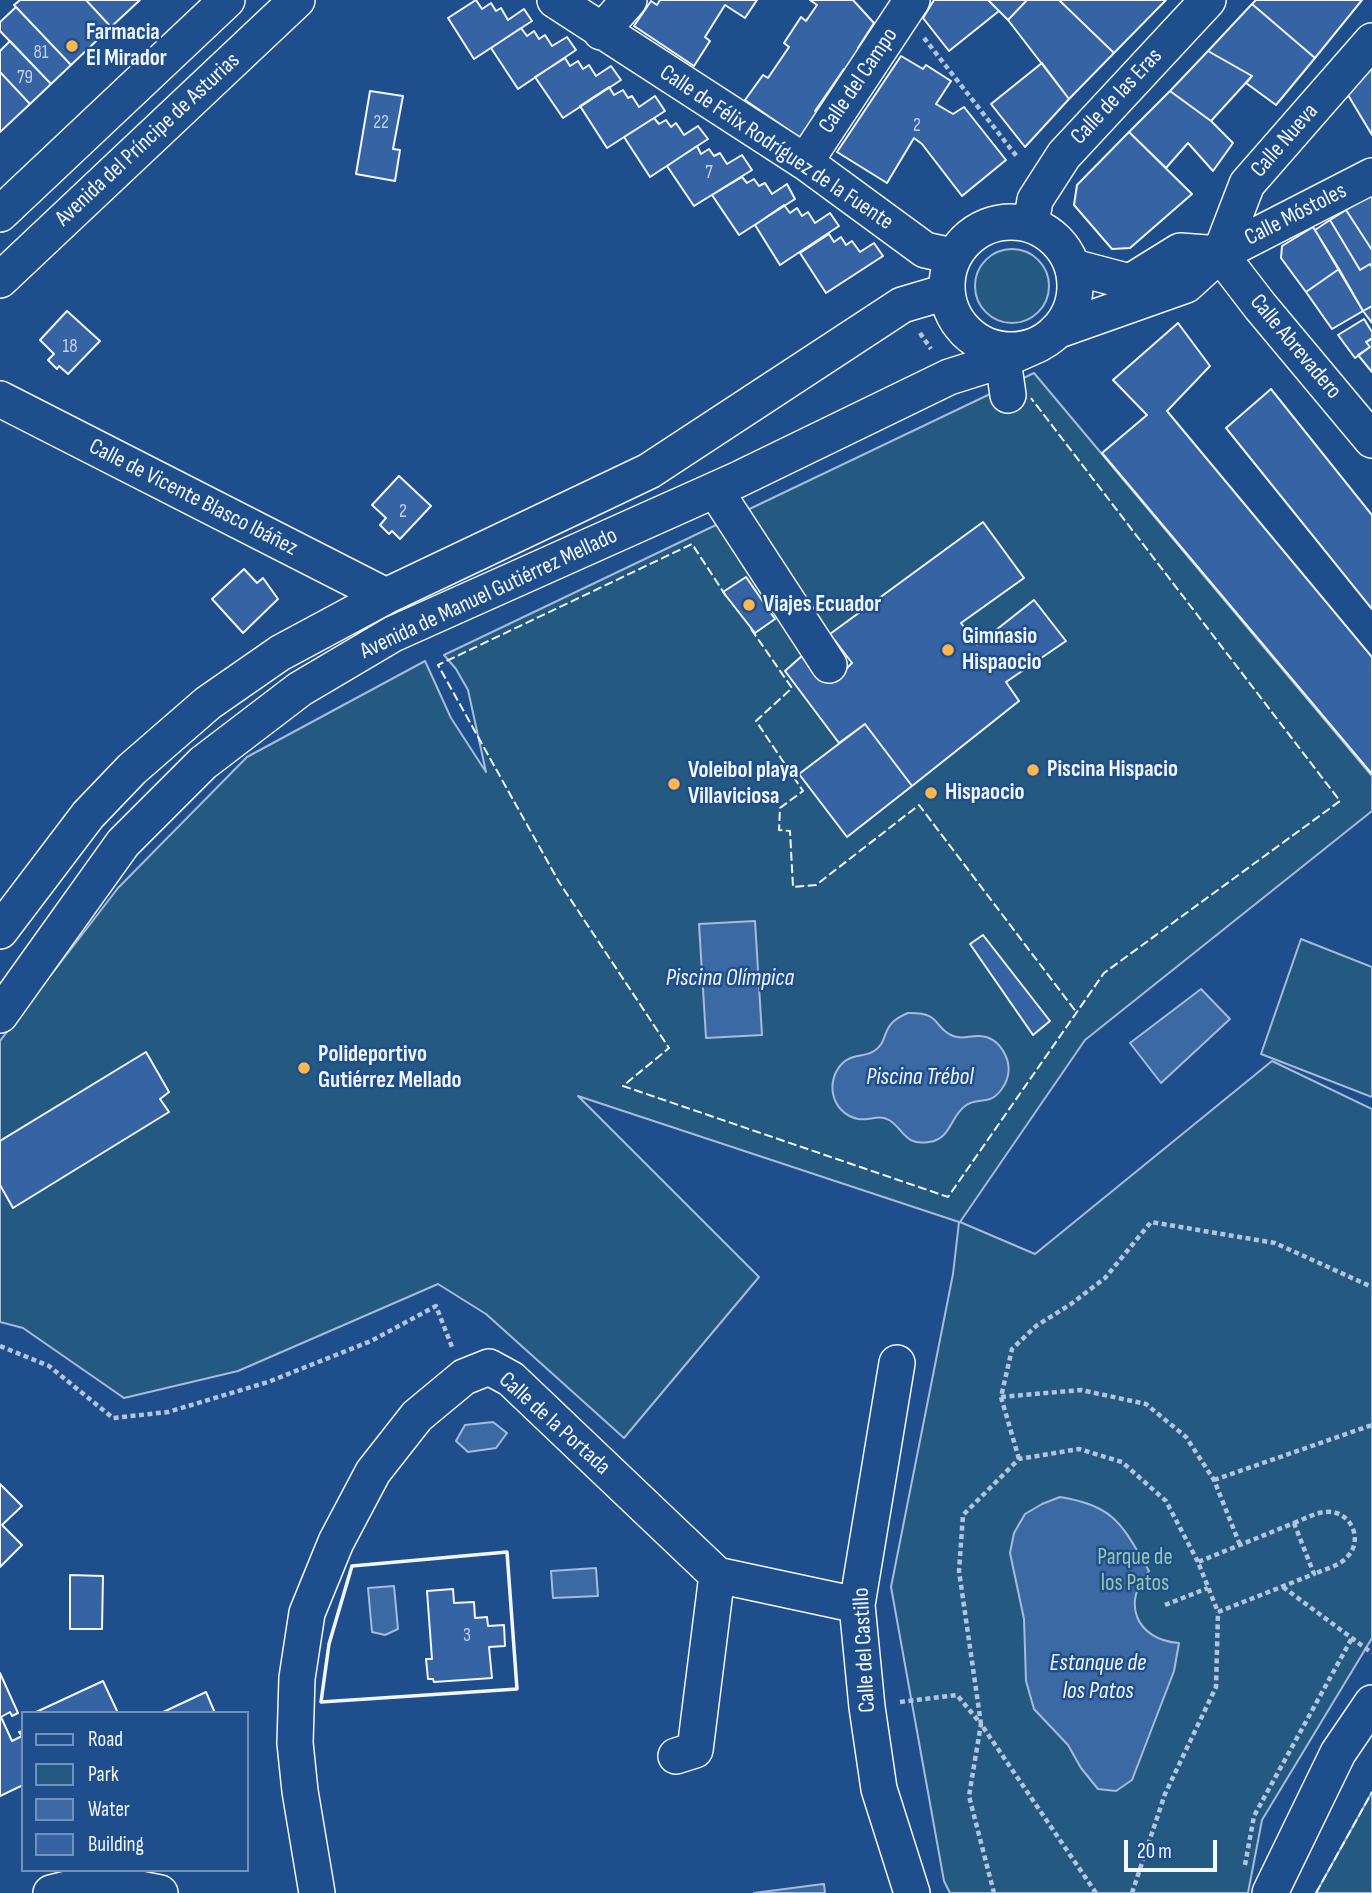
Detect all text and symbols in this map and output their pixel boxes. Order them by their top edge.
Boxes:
place label: Farmacia El Mirador [86,19,167,73]
street label: Calle del Campo [814,23,904,139]
marker: Farmacia El Mirador [64,38,80,54]
house number: 81 [34,42,48,64]
street label: Calle de las Eras [1065,43,1169,151]
street label: Avenida del Príncipe de Asturias [50,47,246,233]
street label: Calle de Félix Rodríguez de la Fuente [654,59,898,237]
house number: 79 [17,67,33,89]
street label: Calle Nueva [1245,98,1325,184]
house number: 22 [373,112,389,134]
house number: 2 [913,115,921,137]
house number: 7 [705,162,713,184]
street label: Calle Móstoles [1240,178,1352,252]
street label: Calle Abrevadero [1243,289,1347,405]
house number: 18 [63,336,77,358]
street label: Calle de Vicente Blasco Ibáñez [84,433,302,563]
house number: 2 [399,501,407,523]
street label: Avenida de Manuel Gutiérrez Mellado [356,522,622,666]
place label: Viajes Ecuador [763,591,881,619]
marker: Viajes Ecuador [741,597,757,613]
place label: Gimnasio Hispaocio [962,623,1042,677]
marker: Gimnasio Hispaocio [940,642,956,658]
place label: Piscina Hispacio [1047,756,1178,784]
place label: Voleibol playa Villaviciosa [688,757,798,811]
marker: Piscina Hispacio [1025,762,1041,778]
marker: Voleibol playa Villaviciosa [666,776,682,792]
place label: Hispaocio [945,779,1025,807]
marker: Hispaocio [923,785,939,801]
water label: Piscina Olímpica [666,965,794,993]
place label: Polideportivo Gutiérrez Mellado [318,1041,462,1095]
marker: Polideportivo Gutiérrez Mellado [296,1060,312,1076]
water label: Piscina Trébol [866,1064,974,1092]
street label: Calle de la Portada [492,1367,616,1481]
park label: Parque de los Patos [1097,1544,1173,1598]
street label: Calle del Castillo [848,1587,882,1713]
house number: 3 [463,1625,471,1647]
water label: Estanque de los Patos [1050,1650,1146,1706]
legend [21,1711,248,1872]
text: Road [88,1727,123,1752]
text: Park [88,1762,119,1787]
text: Water [88,1797,130,1822]
scale bar [1127,1826,1220,1870]
text: Building [88,1832,144,1857]
text: 20 m [1137,1839,1172,1864]

